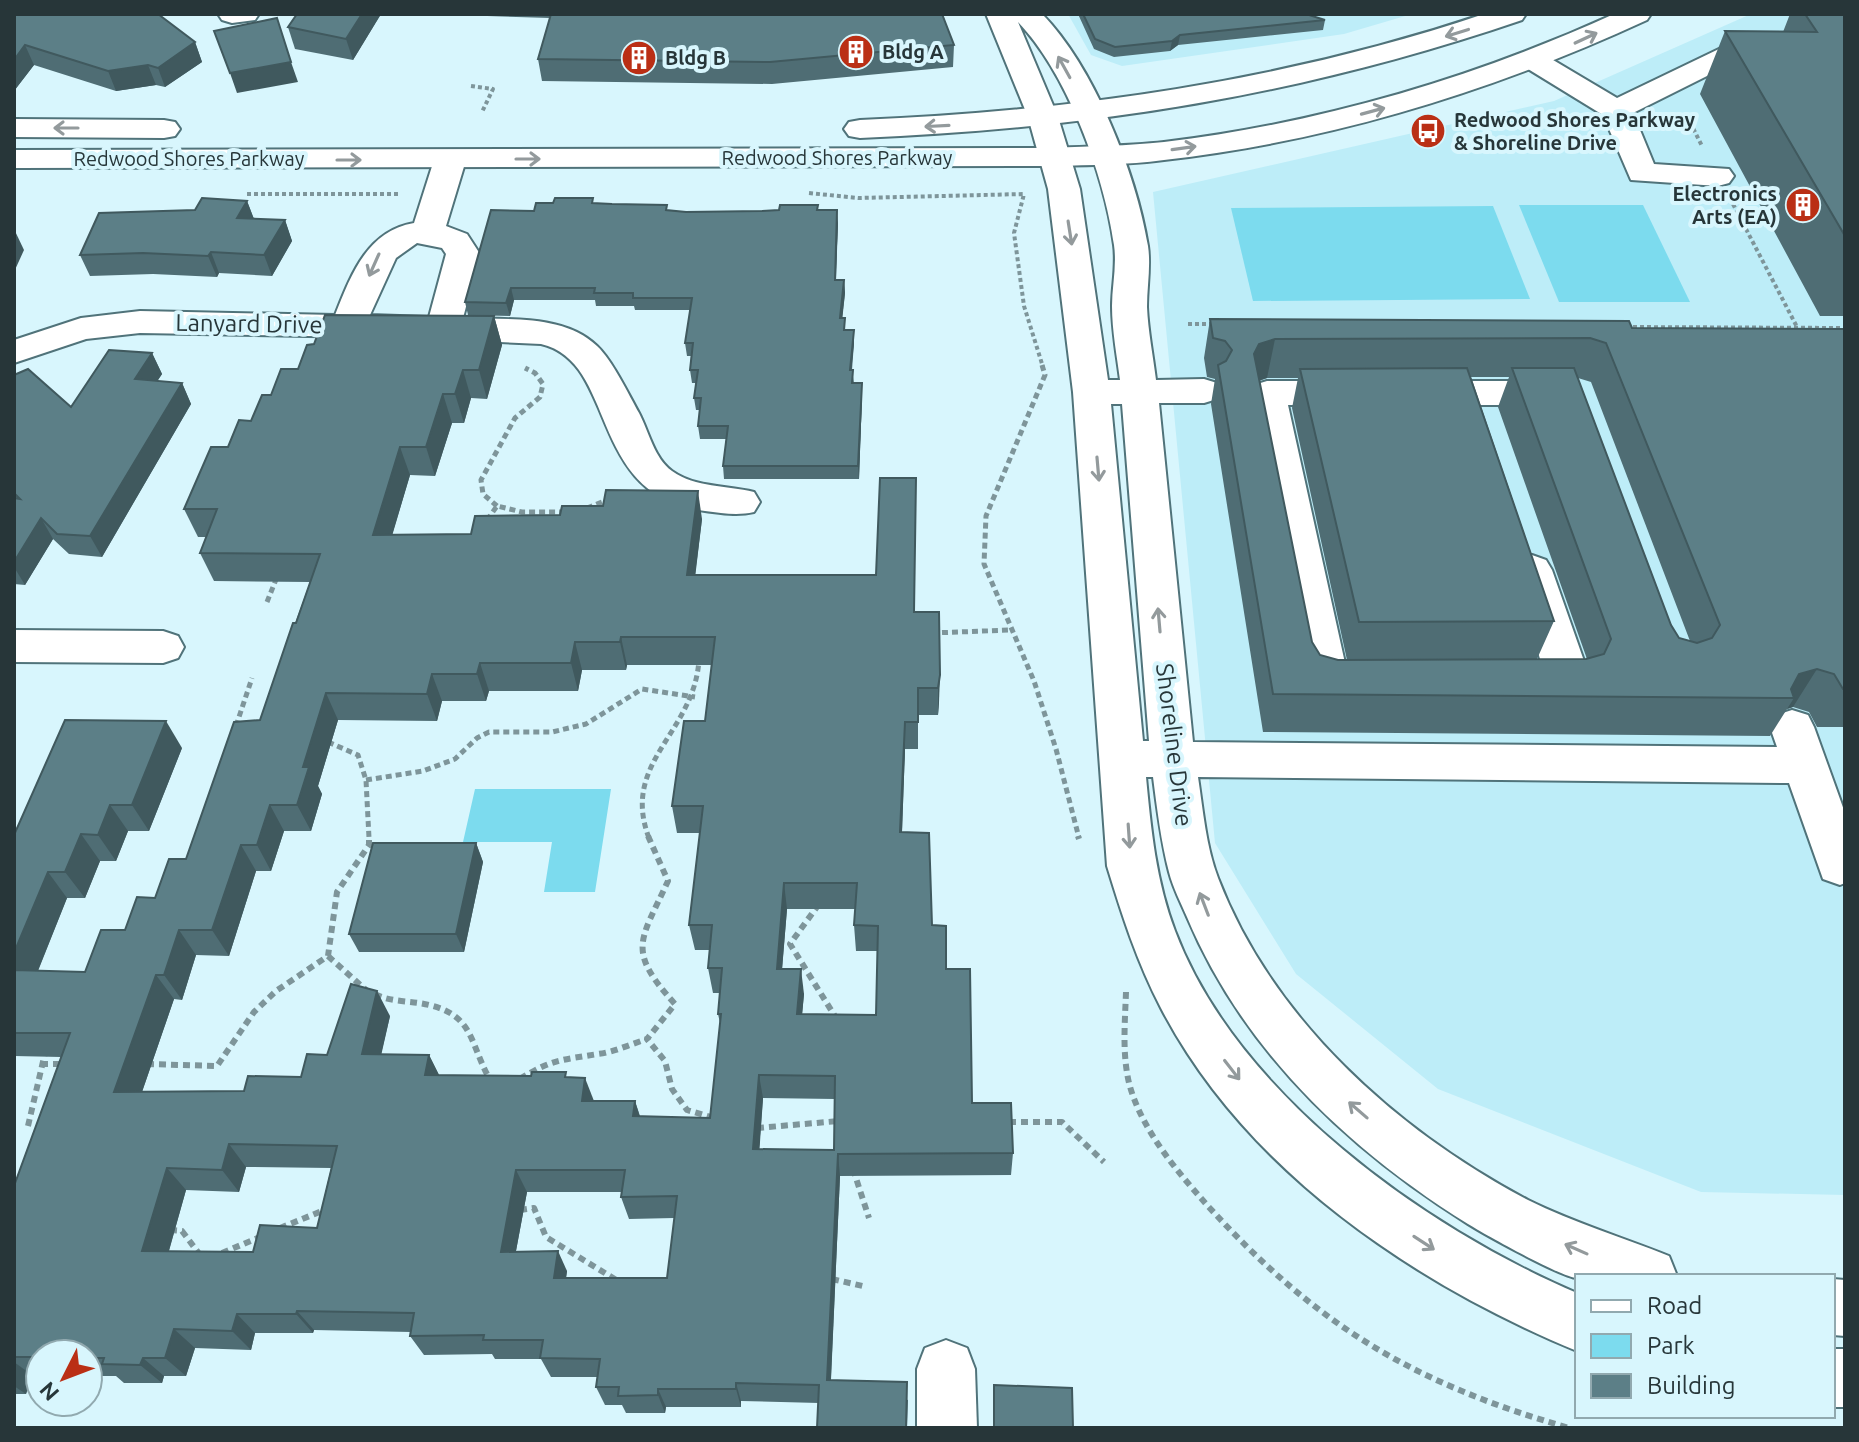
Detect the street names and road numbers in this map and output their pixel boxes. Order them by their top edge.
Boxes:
street label: Redwood Shores Parkway [722,146,953,169]
street label: Redwood Shores Parkway [74,147,305,170]
street label: Lanyard Drive [175,309,323,338]
street label: Shoreline Drive [1151,662,1198,828]

